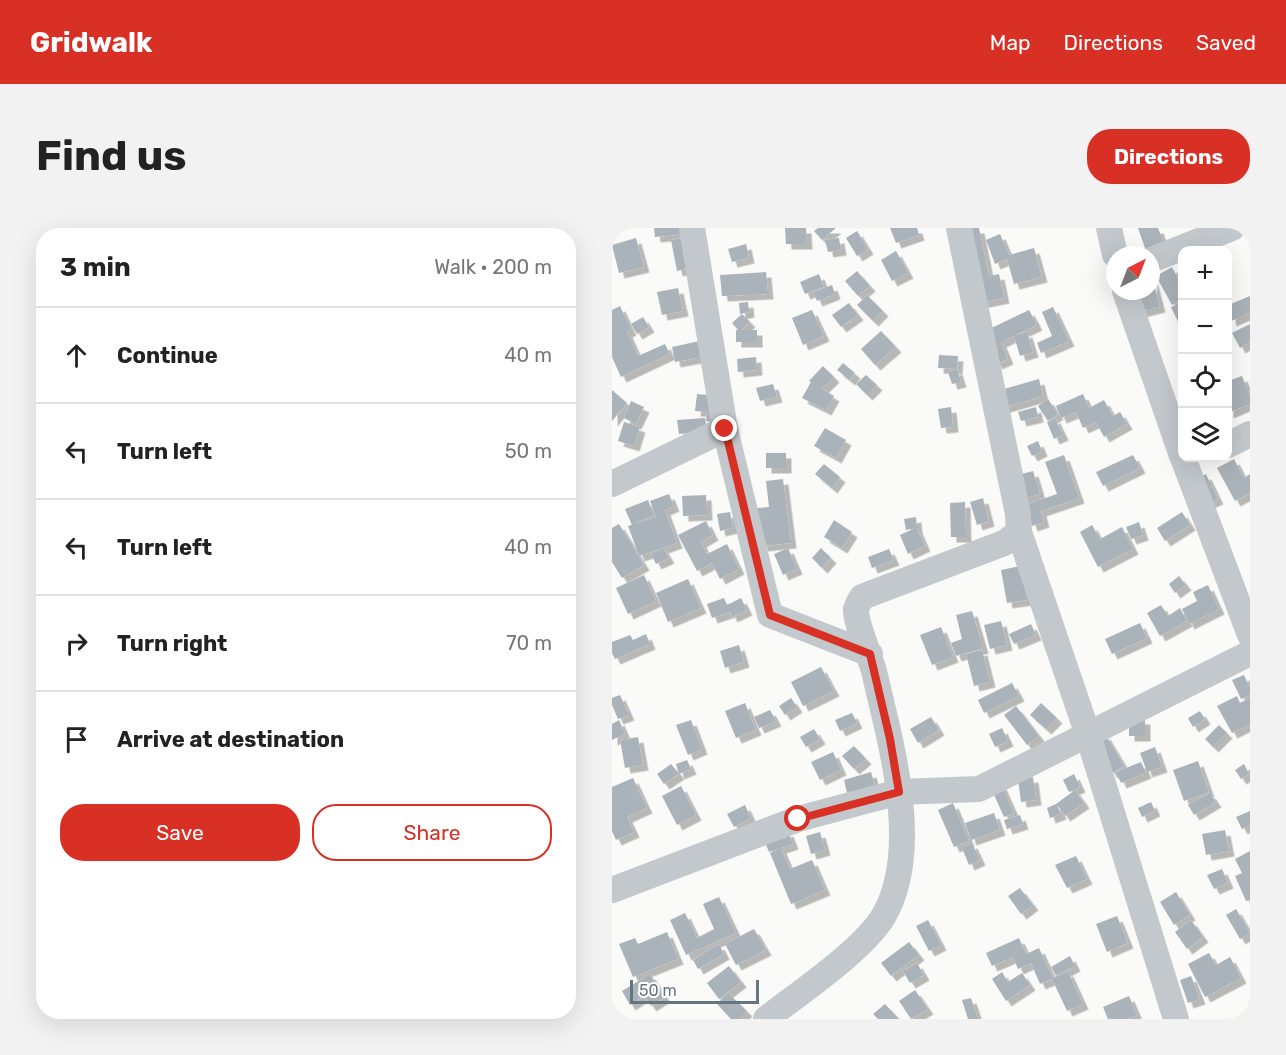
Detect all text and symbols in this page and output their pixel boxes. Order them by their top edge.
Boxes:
text: Gridwalk [30,26,152,59]
text: Map [990,30,1031,55]
text: Directions [1064,30,1163,55]
text: Saved [1196,30,1256,55]
button: Directions [1087,129,1250,184]
text: Find us [36,131,187,181]
north arrow [1106,246,1160,300]
map controls [1178,246,1232,462]
button: + [1178,246,1232,300]
text: 3 min [60,252,131,283]
text: Walk · 200 m [434,255,552,279]
button: − [1178,300,1232,354]
icon: ahead [60,339,93,372]
text: Continue [117,342,218,369]
text: 40 m [504,343,552,367]
button: locate [1178,354,1232,408]
button: layers [1178,408,1232,462]
route end [711,415,737,441]
icon: left [60,435,93,468]
text: Turn left [117,438,212,465]
text: 50 m [505,439,552,463]
icon: left [60,531,93,564]
text: Turn left [117,534,212,561]
text: 40 m [504,535,552,559]
icon: right [60,627,93,660]
text: Turn right [117,630,227,657]
text: 70 m [506,631,552,655]
icon: arrive [60,723,93,756]
text: Arrive at destination [117,726,344,753]
button: Save [60,804,300,861]
button: Share [312,804,552,861]
route start [784,805,810,831]
scale bar [630,977,759,1004]
text: 50 m [639,981,677,1000]

